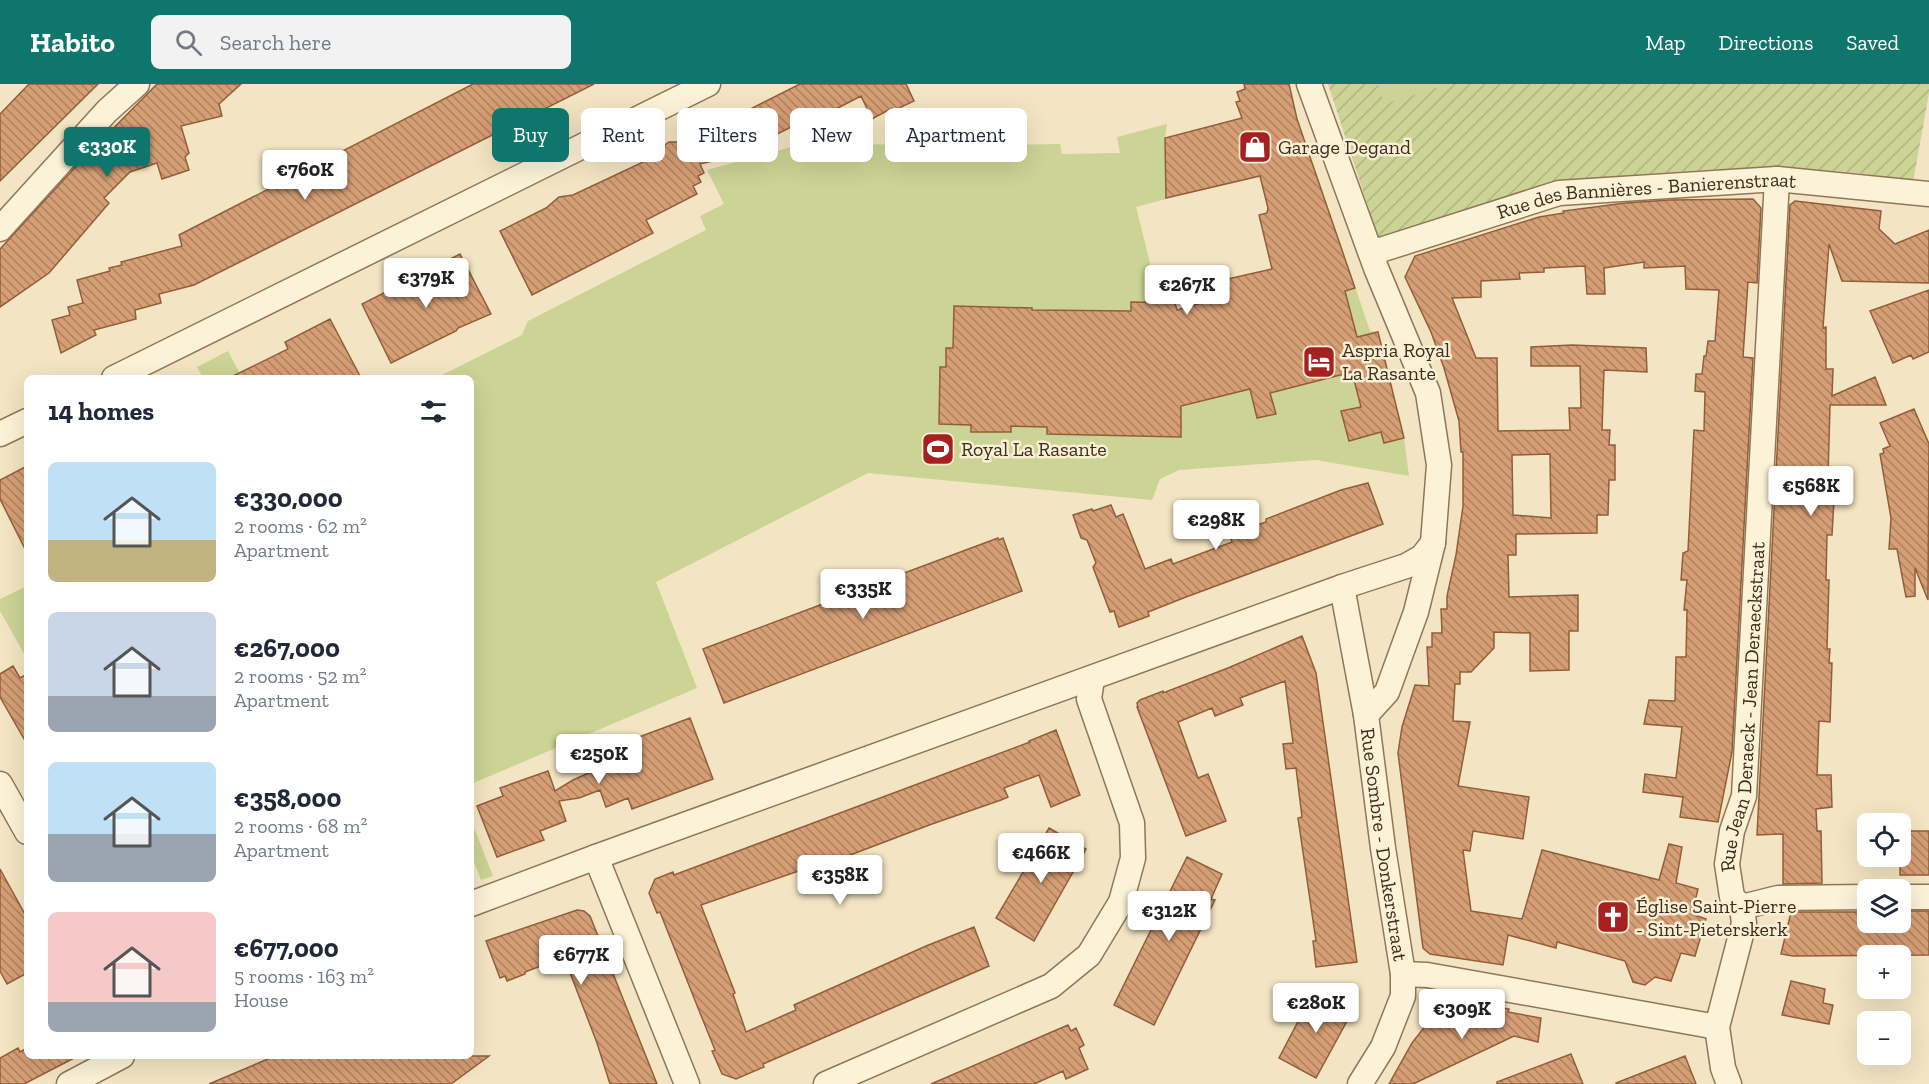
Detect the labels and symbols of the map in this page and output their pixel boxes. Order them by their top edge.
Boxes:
pin: €330K [65,127,149,178]
shop icon: Garage Degand [1237,129,1273,165]
place label: Garage Degand [1278,135,1411,159]
pin: €760K [263,150,347,201]
street label: Rue des Bannières - Banierenstraat [1494,167,1798,224]
pin: €379K [384,258,468,309]
pin: €267K [1145,265,1229,316]
place label: Aspria Royal La Rasante [1342,338,1450,385]
hotel icon: Aspria Royal La Rasante [1301,344,1337,380]
sports icon: Royal La Rasante [920,431,956,467]
place label: Royal La Rasante [961,437,1107,461]
pin: €568K [1769,466,1853,517]
pin: €298K [1174,500,1258,551]
street label: Rue Jean Deraeck - Jean Deraeckstraat [1714,541,1770,874]
pin: €335K [821,569,905,620]
street label: Rue Sombre - Donkerstraat [1356,726,1413,963]
pin: €250K [557,734,641,785]
pin: €466K [999,833,1083,884]
pin: €358K [798,855,882,906]
pin: €312K [1127,891,1211,942]
place label: Église Saint-Pierre - Sint-Pieterskerk [1636,894,1796,941]
church icon: Église Saint-Pierre - Sint-Pieterskerk [1595,899,1631,935]
pin: €677K [539,935,623,986]
pin: €280K [1274,983,1358,1034]
pin: €309K [1420,989,1504,1040]

